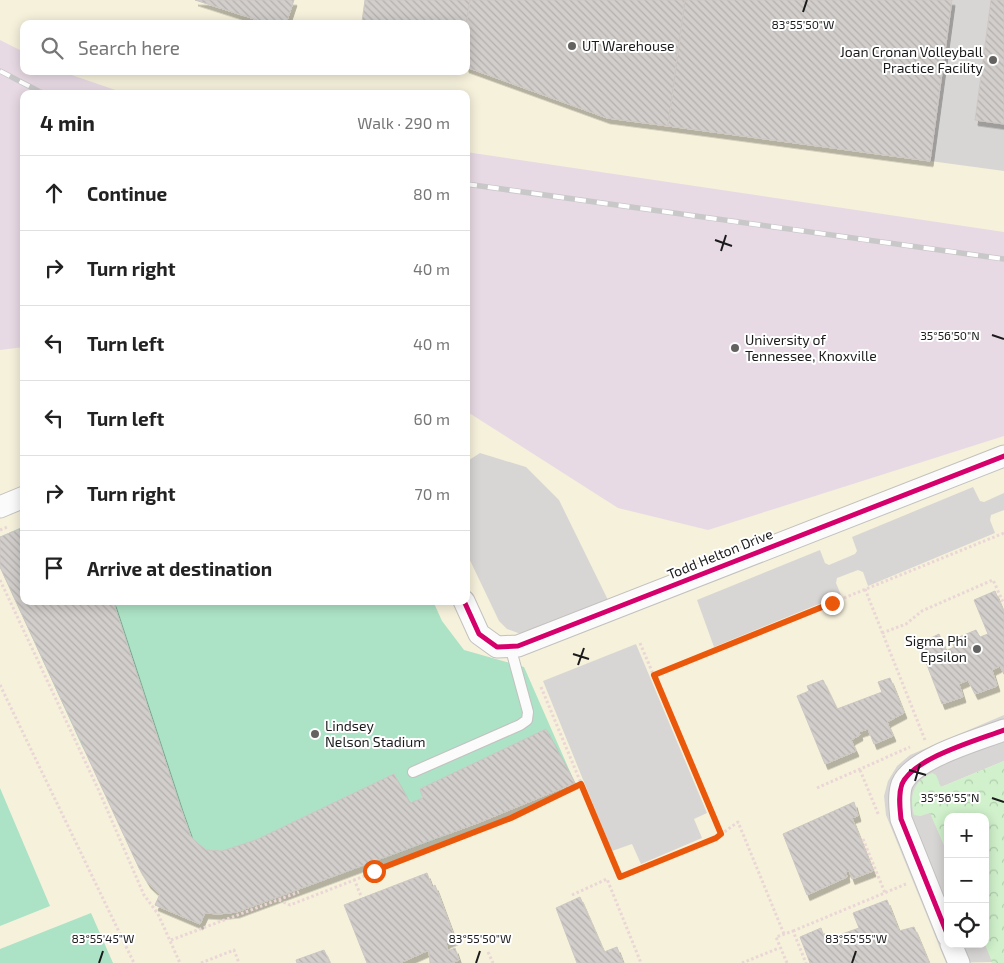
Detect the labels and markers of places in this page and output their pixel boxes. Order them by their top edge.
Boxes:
place label: UT Warehouse [582,37,675,54]
marker: UT Warehouse [566,40,578,52]
place label: Joan Cronan Volleyball Practice Facility [840,43,984,76]
marker: Joan Cronan Volleyball Practice Facility [987,54,999,66]
place label: University of Tennessee, Knoxville [745,331,877,364]
marker: University of Tennessee, Knoxville [729,342,741,354]
place label: Sigma Phi Epsilon [905,632,967,665]
marker: Sigma Phi Epsilon [971,643,983,655]
place label: Lindsey Nelson Stadium [325,717,425,750]
marker: Lindsey Nelson Stadium [309,728,321,740]

